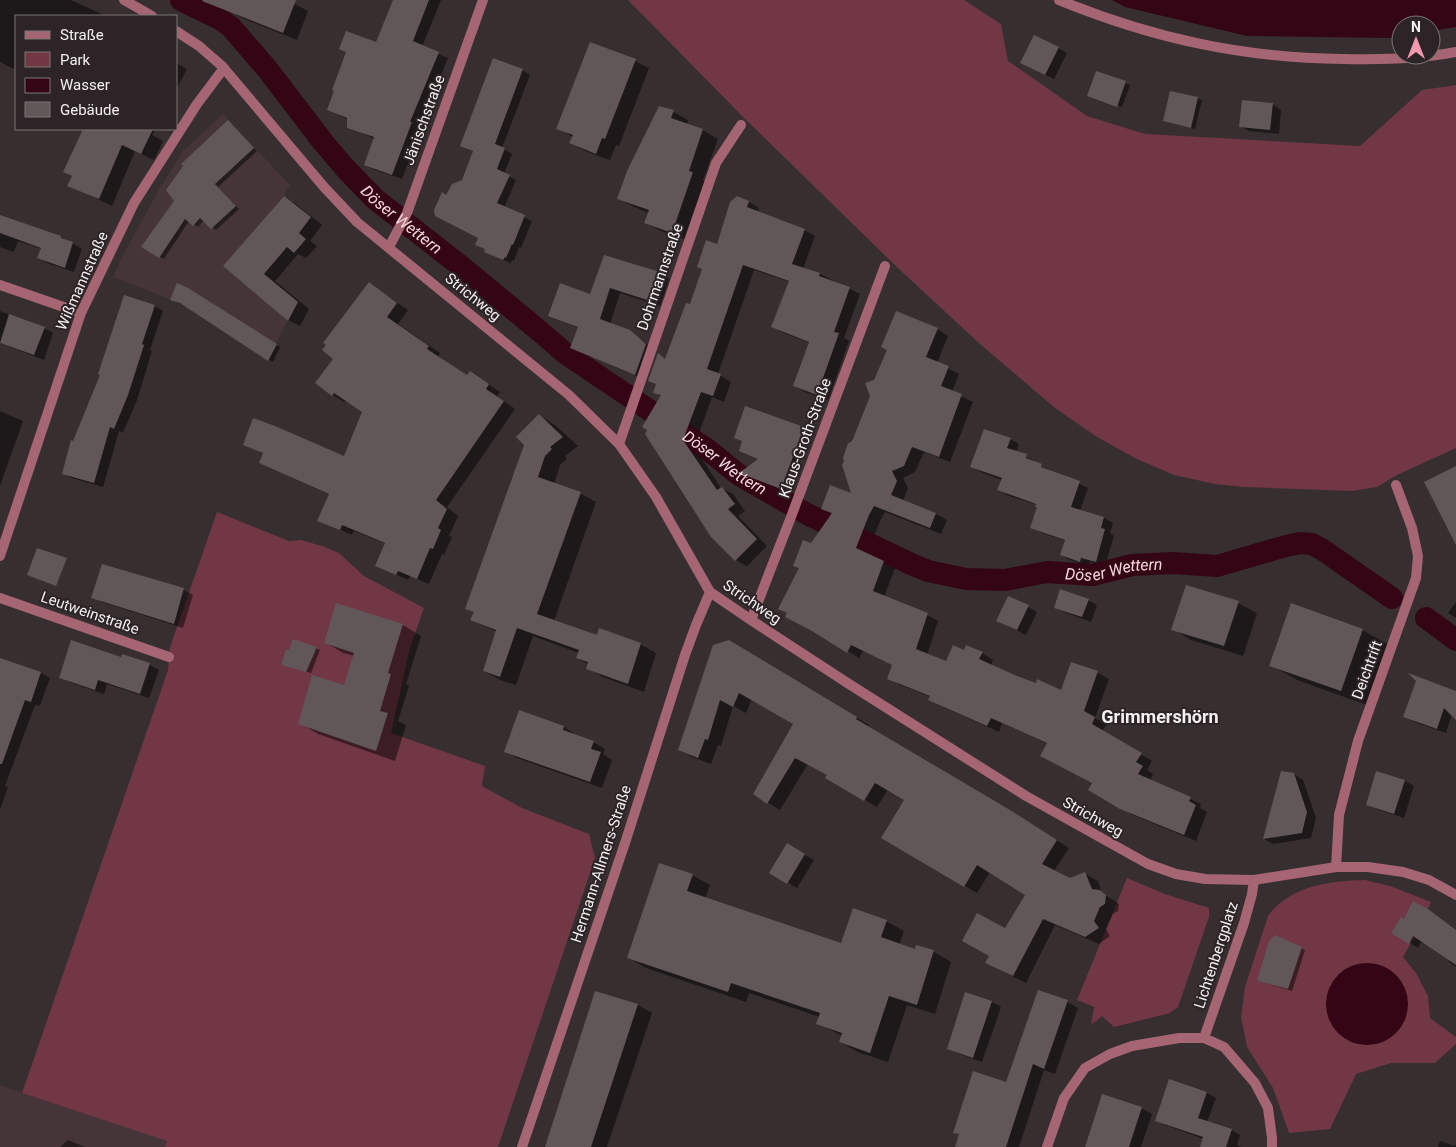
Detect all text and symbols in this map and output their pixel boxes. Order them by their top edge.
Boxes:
legend [15,15,178,130]
north arrow [1391,15,1441,65]
text: N [1411,19,1421,35]
text: Straße [60,26,104,44]
text: Park [60,51,91,69]
street label: Jänischstraße [399,72,449,168]
text: Wasser [60,76,110,94]
text: Gebäude [60,101,119,119]
water label: Döser Wettern [357,181,446,258]
street label: Dohrmannstraße [633,221,687,333]
street label: Wißmannstraße [52,229,112,333]
street label: Strichweg [442,269,504,325]
street label: Klaus-Groth-Straße [775,376,835,500]
water label: Döser Wettern [679,427,770,499]
water label: Döser Wettern [1065,555,1163,585]
street label: Strichweg [719,576,785,628]
street label: Leutweinstraße [38,588,142,638]
street label: Deichtrift [1348,638,1386,702]
district label: Grimmershörn [1101,706,1219,727]
street label: Hermann-Allmers-Straße [567,783,635,945]
street label: Strichweg [1060,793,1126,841]
street label: Lichtenbergplatz [1190,899,1242,1011]

